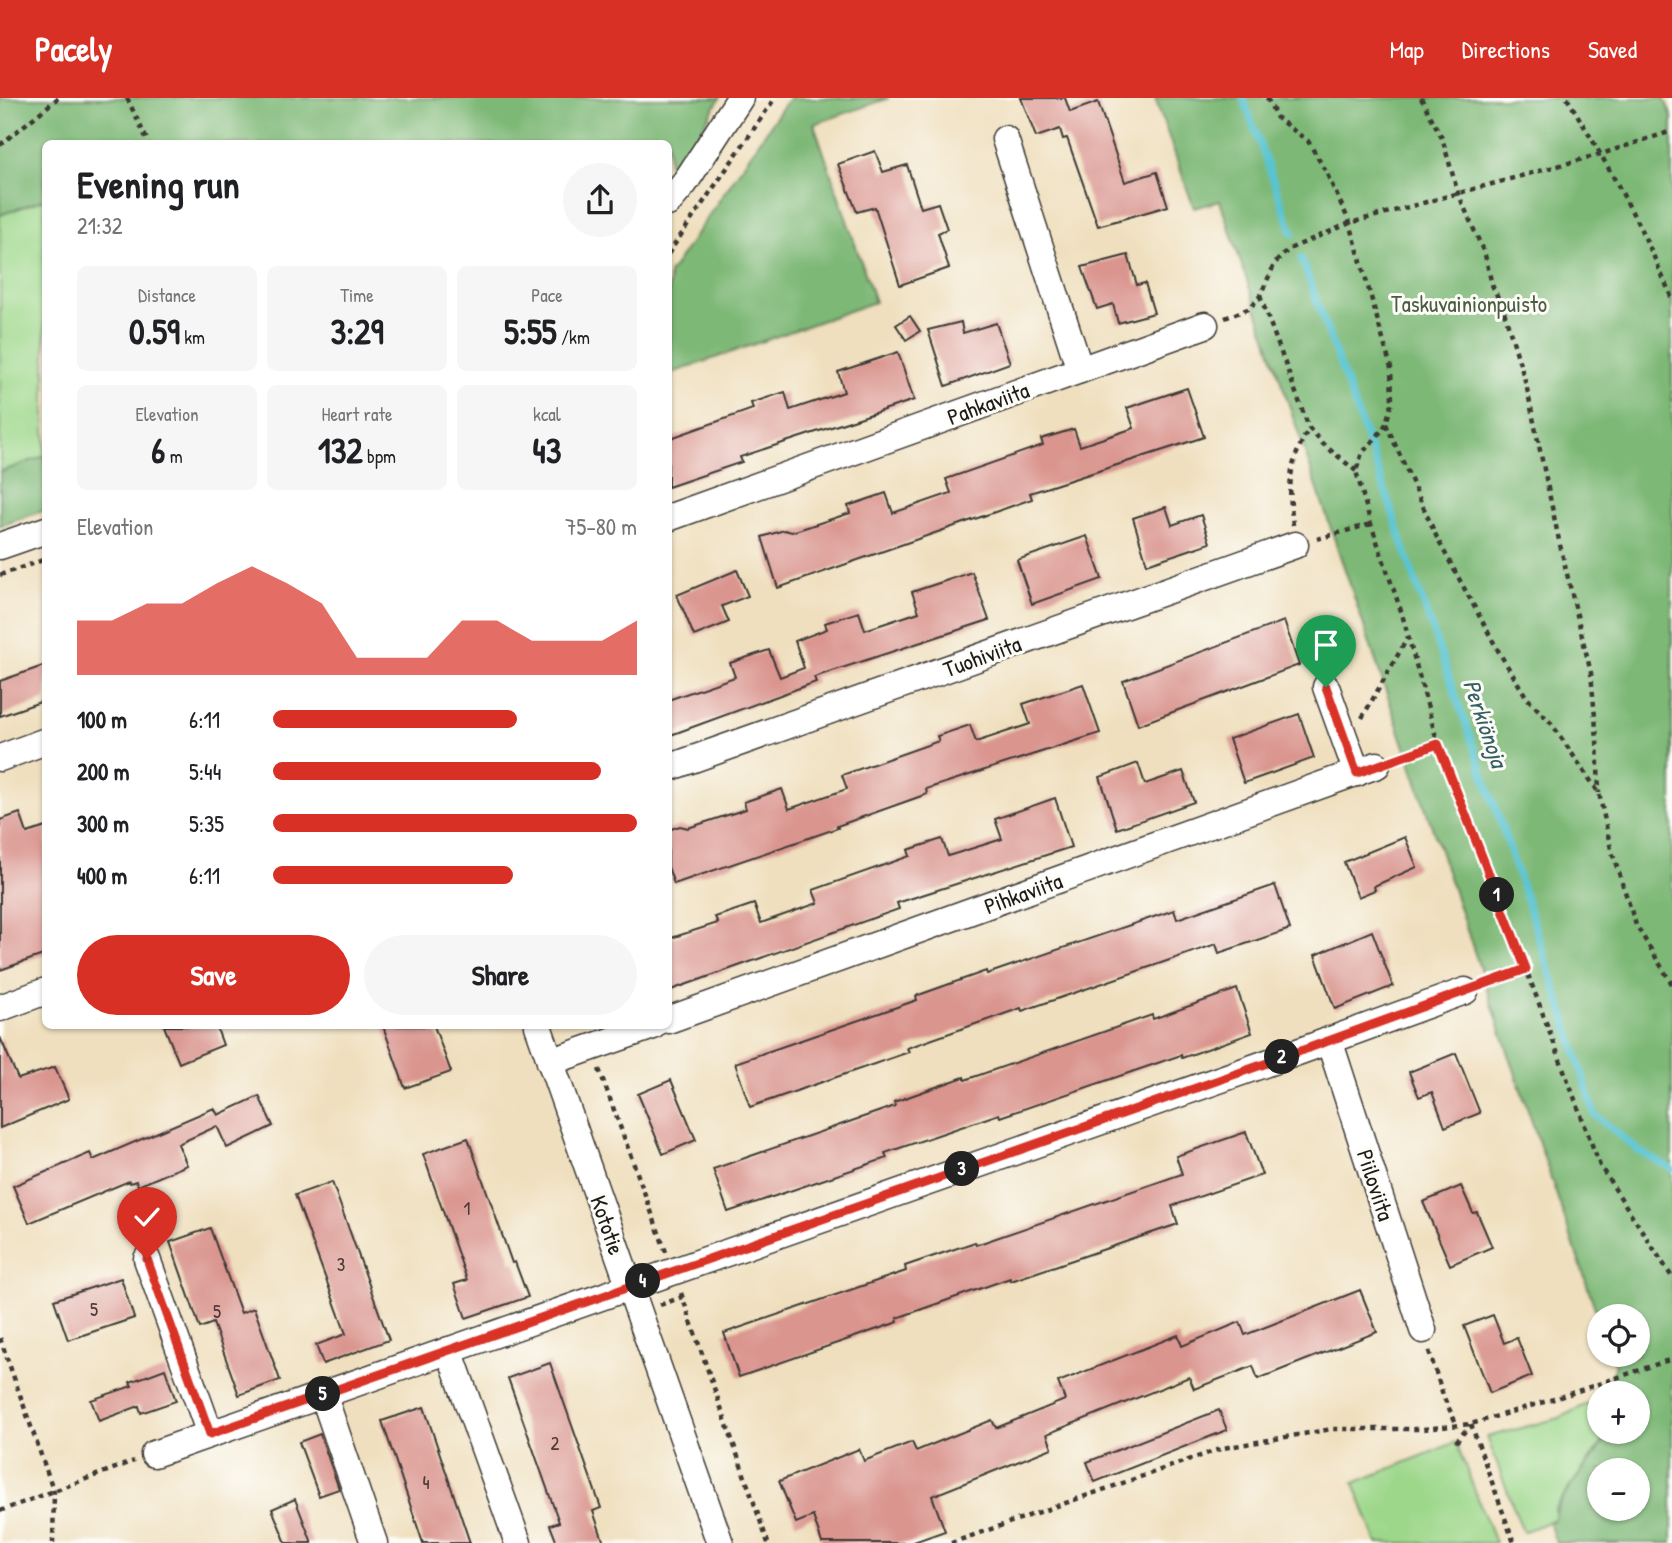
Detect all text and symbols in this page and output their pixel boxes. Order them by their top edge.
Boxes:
text: Pacely [35,27,112,71]
text: Map [1390,33,1424,65]
text: Directions [1462,33,1550,65]
text: Saved [1588,33,1637,65]
text: Evening run [77,158,240,210]
button: share [563,163,637,237]
text: 21:32 [77,210,123,241]
text: Distance [138,282,196,308]
text: Time [340,282,374,308]
text: Pace [531,282,563,308]
park label: Taskuvainionpuisto [1391,288,1547,319]
text: 0.59 [129,308,180,355]
text: 3:29 [330,308,384,355]
text: 5:55 [504,308,557,355]
text: km [180,324,205,350]
text: /km [557,324,590,350]
street label: Pahkaviita [943,374,1033,432]
text: Elevation [135,401,199,427]
text: Heart rate [322,401,392,427]
text: kcal [533,401,561,427]
text: 6 [151,427,165,474]
text: 132 [318,427,363,474]
text: 43 [533,427,561,474]
text: m [165,443,183,469]
text: bpm [363,443,396,469]
text: Elevation [77,511,153,542]
text: 75–80 m [565,511,637,542]
pin [1296,615,1356,687]
icon: arrive [1307,626,1345,664]
street label: Tuohiviita [939,628,1025,684]
water label: Perkiönoja [1456,675,1517,774]
text: 100 m [77,704,127,735]
text: 6:11 [189,704,220,735]
text: 200 m [77,756,129,787]
text: 5:44 [189,756,221,787]
text: 300 m [77,808,129,839]
text: 5:35 [189,808,224,839]
text: 400 m [77,860,127,891]
text: 6:11 [189,860,220,891]
street label: Pihkaviita [980,865,1066,921]
pin: 1 [1480,878,1514,912]
text: 1 [1493,881,1500,907]
button: Save [77,935,350,1015]
button: Share [364,935,637,1015]
pin: 2 [1264,1040,1300,1074]
text: 2 [1277,1043,1286,1069]
street label: Piiloviita [1350,1145,1402,1225]
pin: 3 [944,1152,979,1186]
text: 3 [957,1155,966,1181]
pin [117,1187,177,1259]
street label: Kototie [583,1191,633,1259]
house number: 1 [464,1195,471,1221]
icon: check [128,1198,166,1236]
house number: 3 [337,1251,345,1277]
pin: 4 [626,1264,660,1298]
text: 4 [639,1267,646,1293]
house number: 5 [90,1296,98,1322]
house number: 5 [213,1298,221,1324]
map controls [1587,1304,1650,1521]
button: locate [1587,1304,1650,1367]
pin: 5 [306,1376,340,1412]
text: 5 [318,1380,327,1406]
button: + [1587,1381,1650,1444]
house number: 2 [551,1430,560,1456]
button: − [1587,1458,1650,1521]
house number: 4 [422,1469,430,1495]

